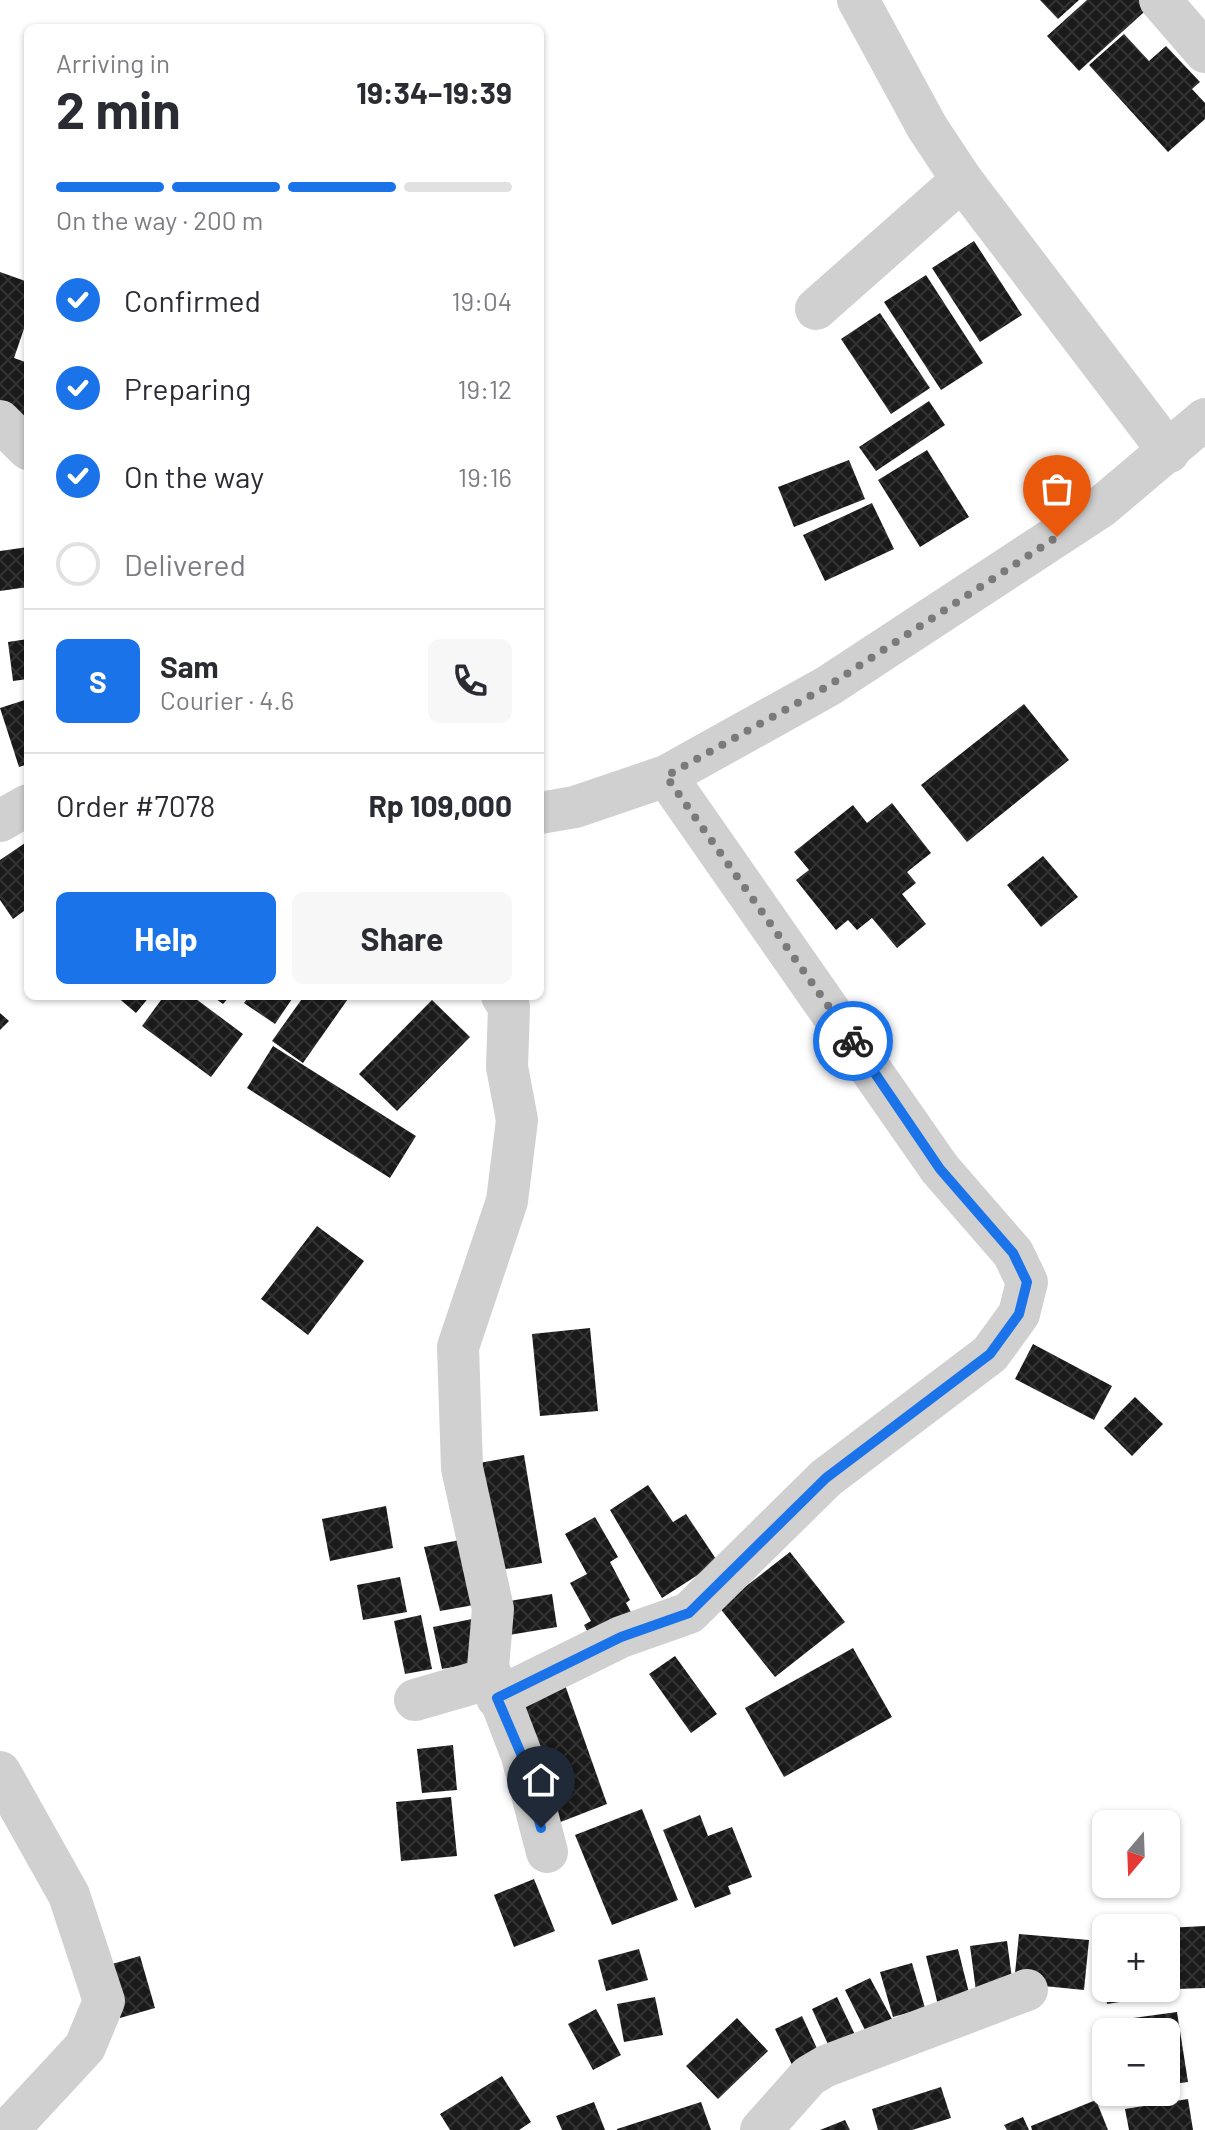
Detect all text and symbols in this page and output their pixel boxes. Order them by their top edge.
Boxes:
text: Arriving in [56,47,170,78]
text: 19:34–19:39 [356,74,512,110]
text: 2 min [56,77,181,139]
text: On the way · 200 m [56,204,263,235]
icon: check [56,278,100,322]
text: Confirmed [124,282,261,318]
text: 19:04 [452,285,512,316]
icon: check [56,366,100,410]
text: Preparing [124,370,251,406]
text: 19:12 [458,373,512,404]
icon: check [56,454,100,498]
pin [1023,455,1091,537]
text: On the way [124,458,264,494]
text: 19:16 [458,461,512,492]
icon: bag [1035,467,1079,511]
text: Delivered [124,546,246,582]
button: phone [428,639,512,723]
text: Sam [160,648,219,684]
text: S [89,663,107,699]
text: Courier · 4.6 [160,684,294,715]
text: Order #7078 [56,787,215,823]
text: Rp 109,000 [368,787,512,823]
button: Help [56,892,276,984]
button: Share [292,892,512,984]
courier [813,1001,893,1081]
icon: bike [831,1019,875,1063]
pin [507,1746,575,1828]
icon: home [519,1758,563,1802]
north arrow [1092,1810,1180,1898]
map controls [1092,1810,1180,2106]
button: + [1092,1914,1180,2002]
button: − [1092,2018,1180,2106]

